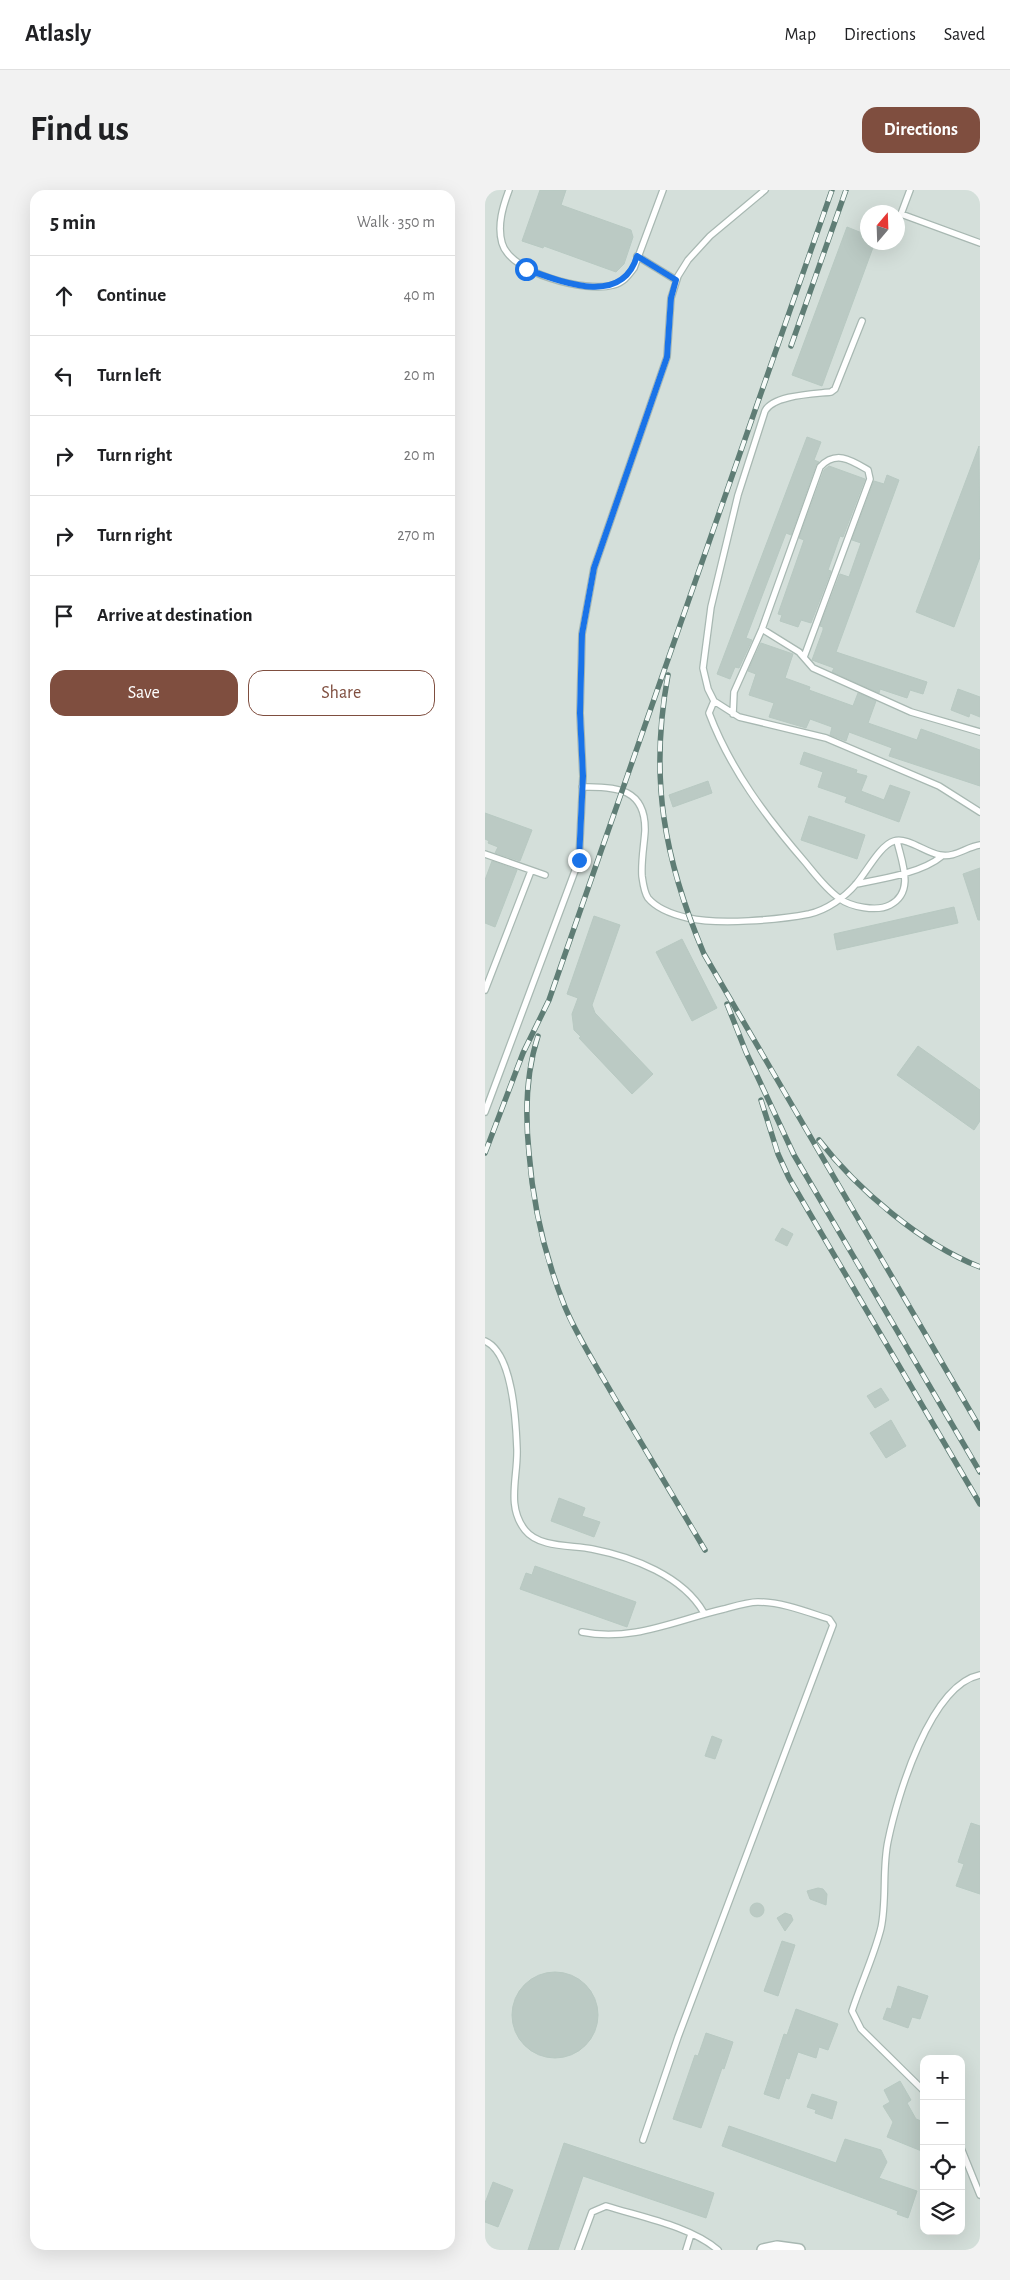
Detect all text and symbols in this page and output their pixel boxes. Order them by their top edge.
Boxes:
text: Atlasly [25,22,91,46]
text: Map [785,26,816,44]
text: Directions [844,26,916,44]
text: Saved [944,26,985,44]
button: Directions [862,107,980,153]
text: Find us [30,112,129,147]
north arrow [860,205,905,250]
text: 5 min [50,212,96,233]
text: Walk · 350 m [357,214,435,230]
route start [515,258,538,281]
icon: ahead [50,282,78,310]
text: Continue [97,286,166,305]
text: 40 m [403,287,435,303]
icon: left [50,362,78,390]
text: Turn left [97,366,161,385]
text: 20 m [404,367,435,383]
icon: right [50,442,78,470]
text: Turn right [97,446,172,465]
text: 20 m [404,447,435,463]
icon: right [50,522,78,550]
text: Turn right [97,526,172,545]
text: 270 m [397,527,435,543]
icon: arrive [50,602,78,630]
text: Arrive at destination [97,606,253,625]
button: Save [50,670,238,716]
button: Share [248,670,435,716]
route end [568,849,591,872]
map controls [920,2055,965,2235]
button: + [920,2055,965,2100]
button: − [920,2100,965,2145]
button: locate [920,2145,965,2190]
button: layers [920,2190,965,2235]

